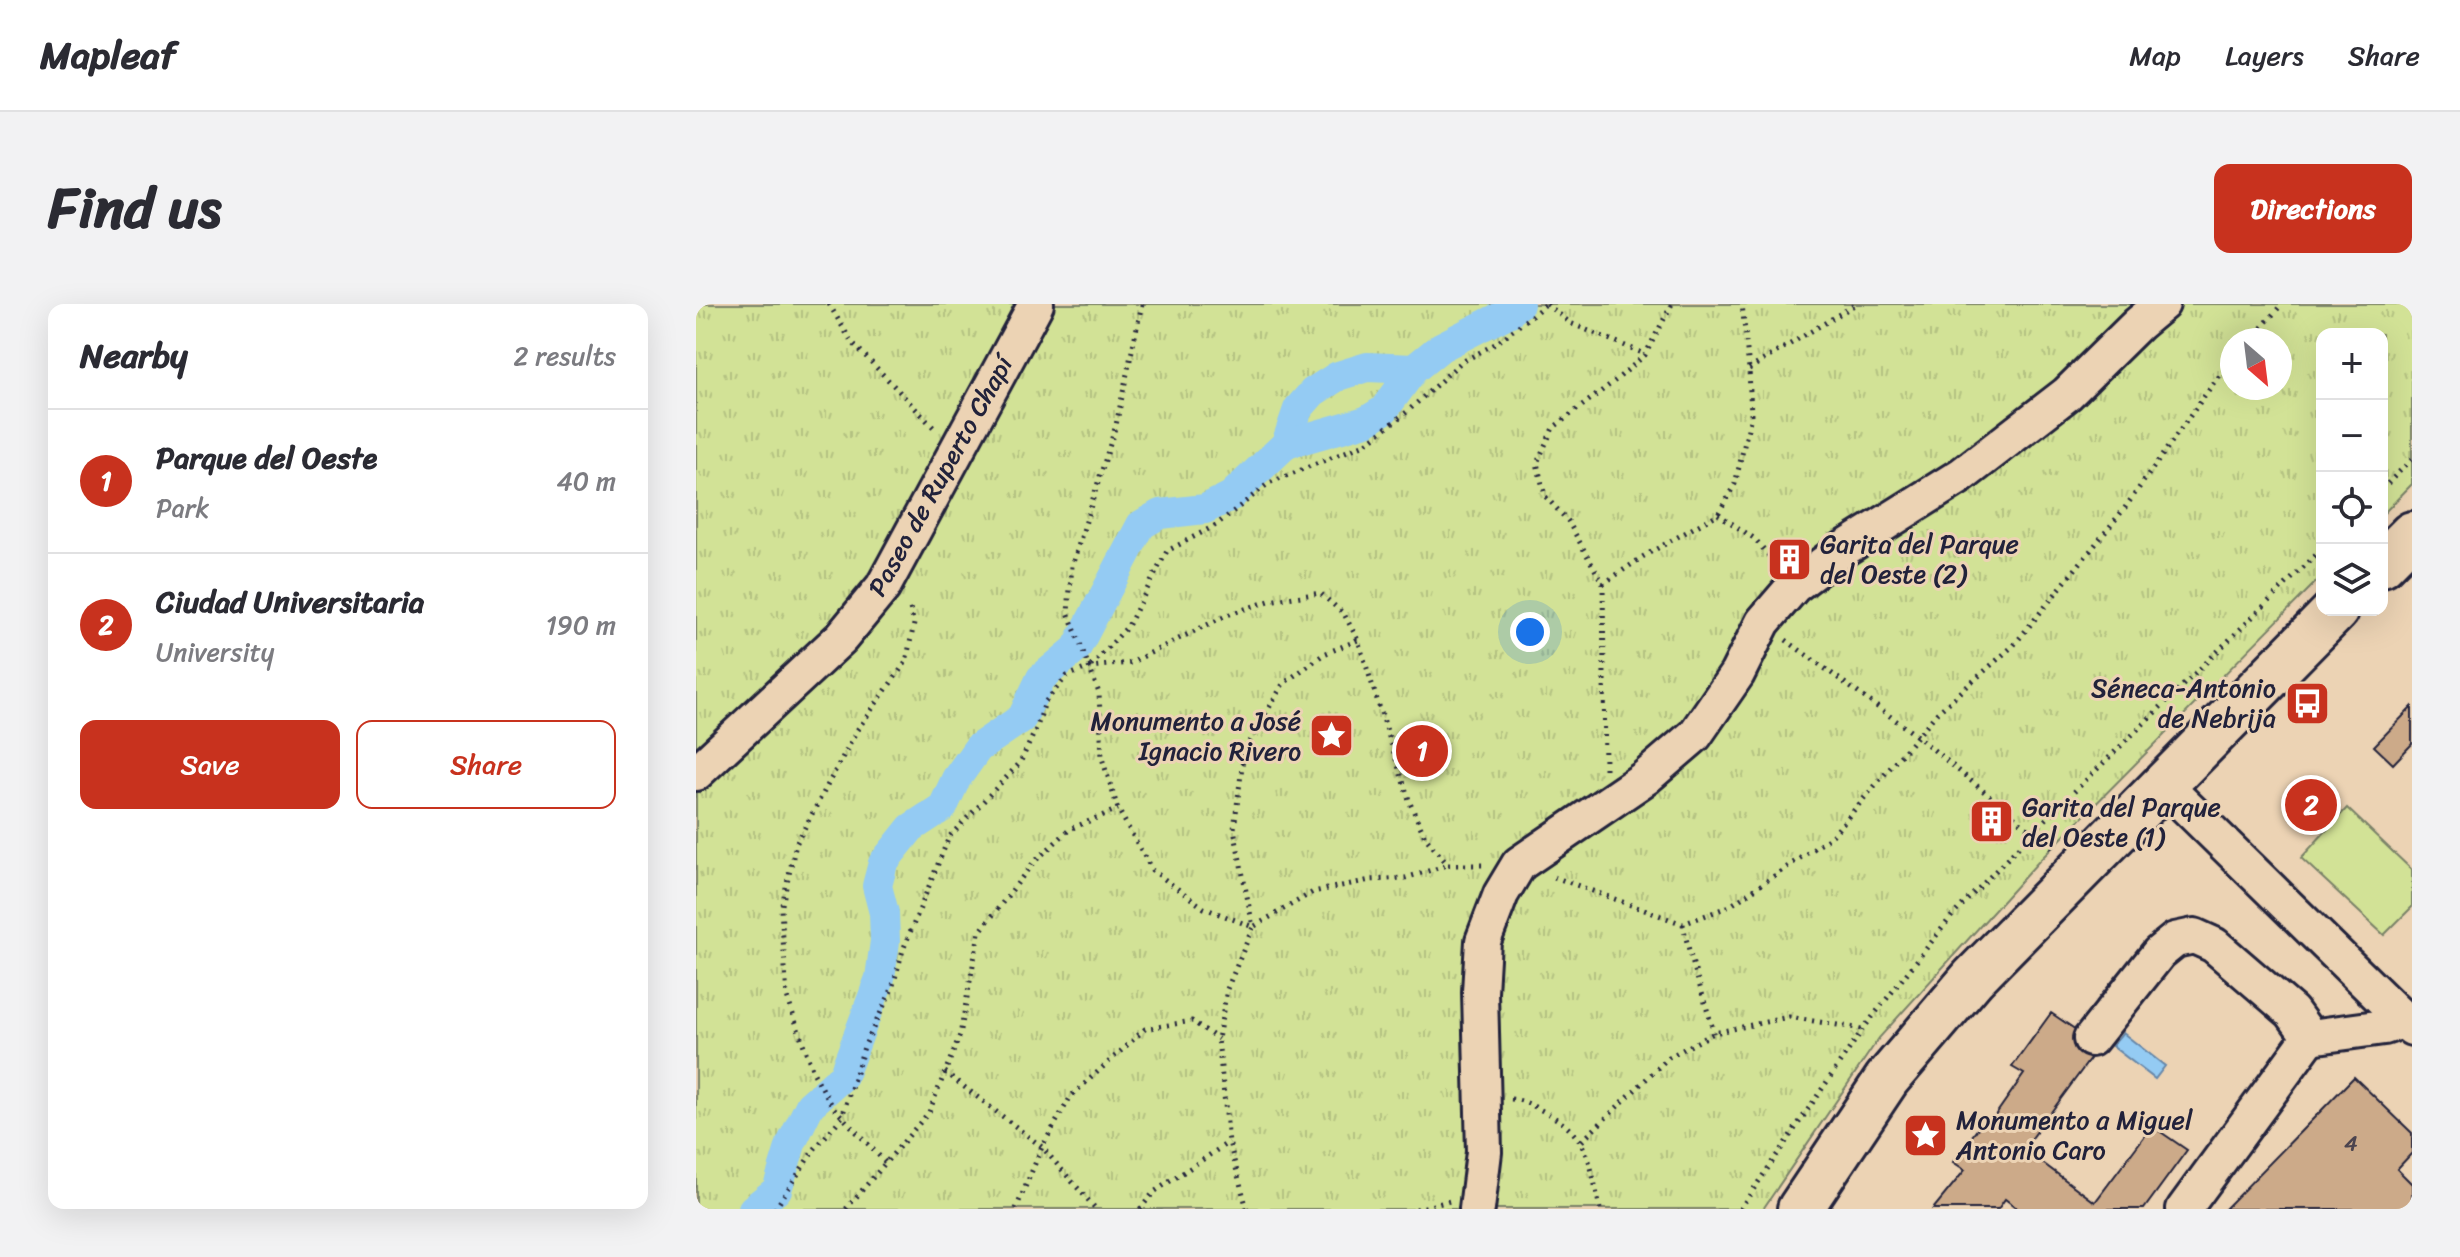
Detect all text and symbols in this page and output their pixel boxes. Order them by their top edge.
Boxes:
text: Mapleaf [40,22,176,89]
text: Map [2129,31,2181,80]
text: Layers [2225,31,2304,80]
text: Share [2348,31,2420,80]
text: Find us [48,159,221,258]
button: Directions [2214,164,2412,253]
text: Nearby [80,326,188,386]
north arrow [2220,328,2292,400]
map controls [2316,328,2388,616]
button: + [2316,328,2388,400]
text: 2 results [514,333,616,379]
street label: Paseo de Ruperto Chapí [855,345,1027,605]
button: − [2316,400,2388,472]
text: Parque del Oeste [156,431,377,485]
text: 1 [100,458,112,504]
text: 40 m [557,458,616,504]
button: locate [2316,472,2388,544]
text: Park [156,485,209,531]
place label: Garita del Parque del Oeste (2) [1820,521,2019,597]
building icon: Garita del Parque del Oeste (2) [1765,535,1813,583]
button: layers [2316,544,2388,616]
text: Ciudad Universitaria [156,575,424,629]
text: 2 [98,602,114,648]
text: 190 m [546,602,616,648]
your location [1510,612,1550,652]
text: University [156,629,274,675]
place label: Séneca-Antonio de Nebrija [2091,665,2276,741]
bus stop icon: Séneca-Antonio de Nebrija [2283,679,2331,727]
place label: Monumento a José Ignacio Rivero [1090,698,1301,774]
place icon: Monumento a José Ignacio Rivero [1308,712,1356,760]
button: Save [80,720,340,809]
button: Share [356,720,616,809]
pin: 1 [1396,721,1448,781]
pin: 2 [2285,775,2337,835]
place label: Garita del Parque del Oeste (1) [2022,784,2221,860]
building icon: Garita del Parque del Oeste (1) [1967,798,2015,846]
place label: Monumento a Miguel Antonio Caro [1955,1097,2193,1173]
place icon: Monumento a Miguel Antonio Caro [1901,1111,1949,1159]
house number: 4 [2344,1124,2358,1163]

